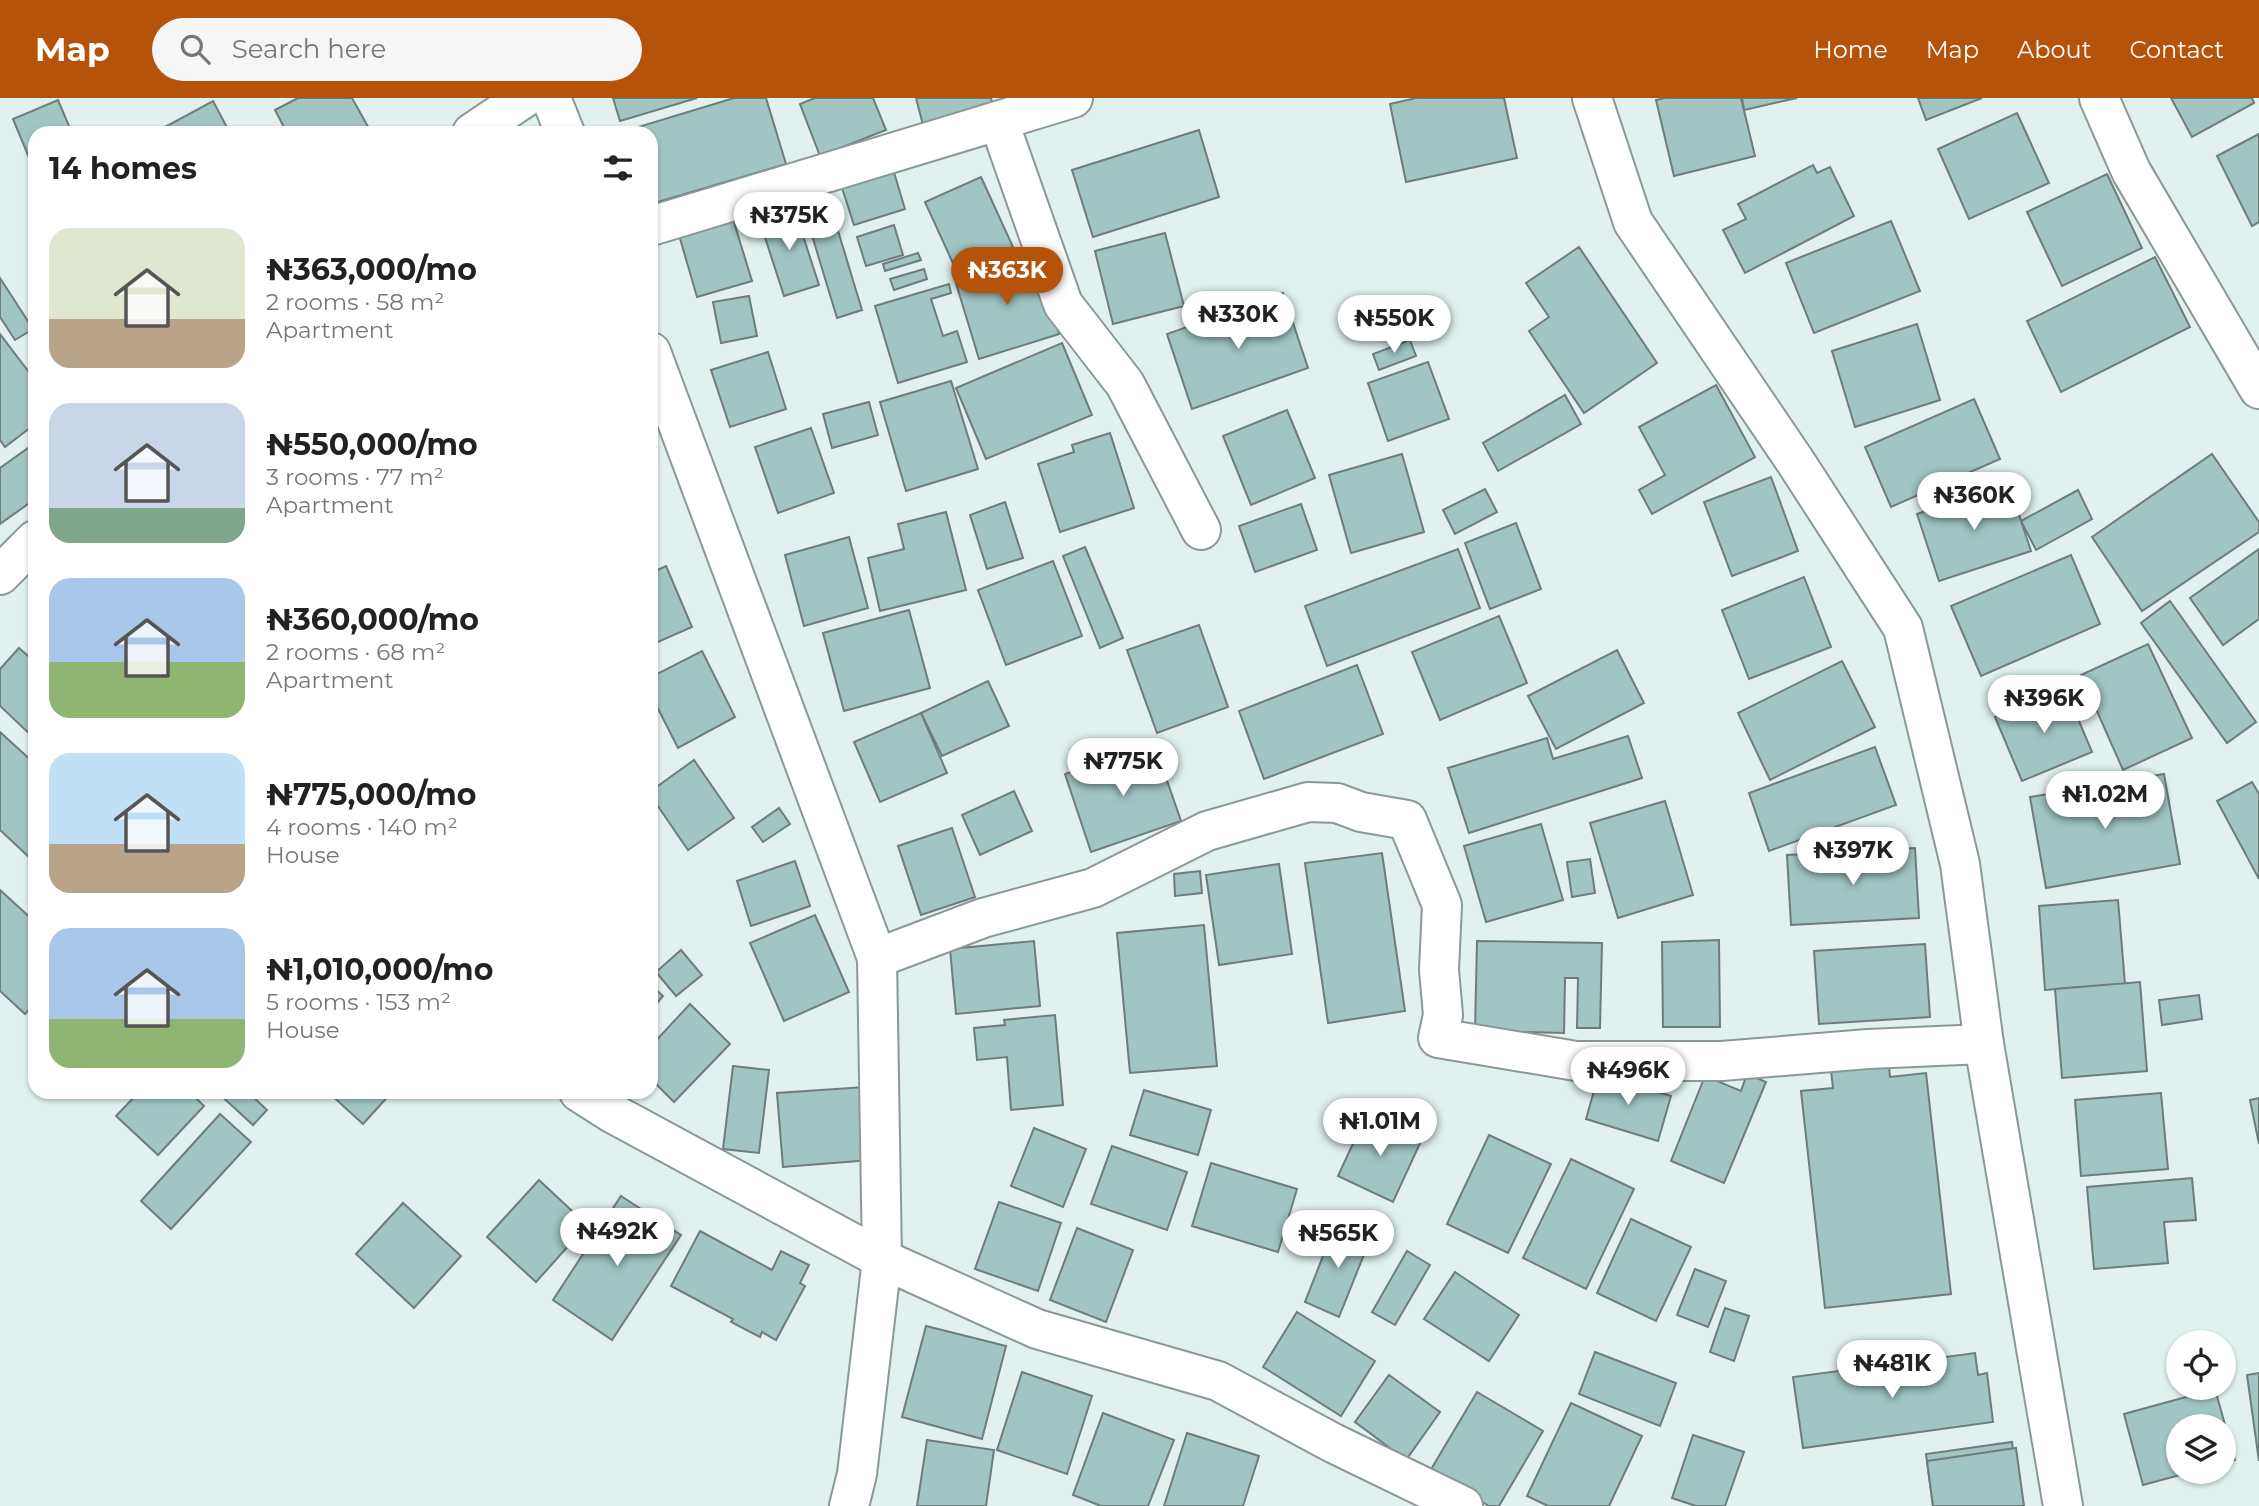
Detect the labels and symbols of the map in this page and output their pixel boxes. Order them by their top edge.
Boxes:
pin: ₦375K [740,192,838,252]
pin: ₦363K [958,248,1056,307]
pin: ₦330K [1189,292,1287,351]
pin: ₦550K [1345,296,1443,355]
pin: ₦360K [1925,472,2023,532]
pin: ₦396K [1995,676,2093,735]
pin: ₦775K [1074,738,1172,798]
pin: ₦1.02M [2048,772,2162,831]
pin: ₦397K [1804,828,1902,887]
pin: ₦496K [1579,1048,1677,1107]
pin: ₦1.01M [1323,1098,1437,1158]
pin: ₦492K [568,1208,666,1268]
pin: ₦565K [1289,1210,1387,1270]
pin: ₦481K [1843,1340,1941,1400]

